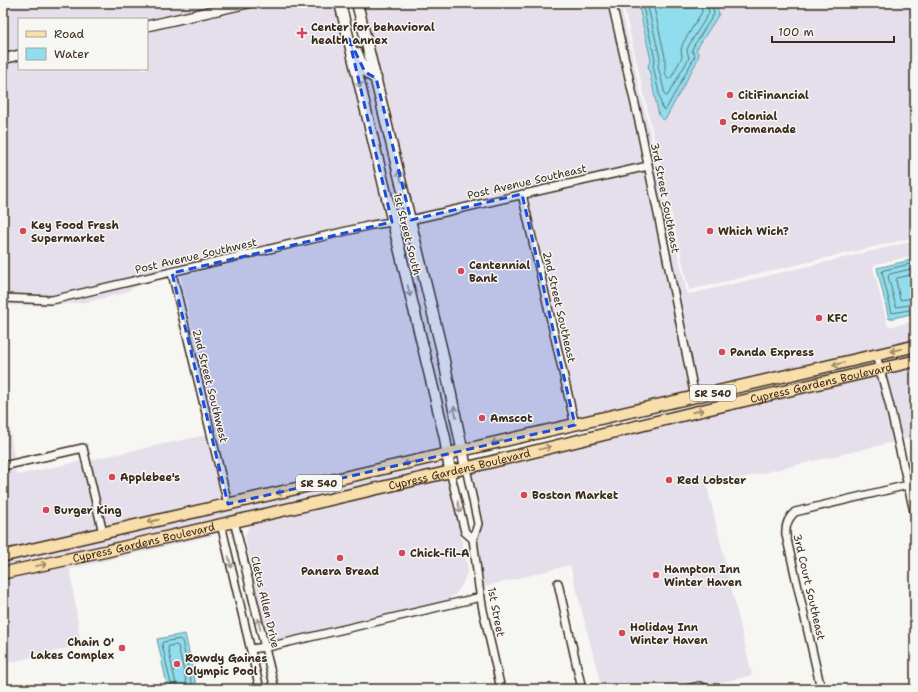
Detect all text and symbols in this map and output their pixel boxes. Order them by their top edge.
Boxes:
legend [18,18,148,70]
scale bar [772,18,894,44]
place label: Center for behavioral health annex [311,20,435,48]
text: 100 m [778,24,814,40]
text: Road [54,26,85,42]
marker: Center for behavioral health annex [296,27,308,39]
text: Water [54,46,90,62]
one-way arrow [355,75,363,88]
place label: CitiFinancial [738,88,809,103]
marker: CitiFinancial [725,90,735,100]
place label: Colonial Promenade [731,109,796,137]
marker: Colonial Promenade [718,117,728,127]
street label: 3rd Street Southeast [647,141,683,255]
street label: Post Avenue Southeast [466,161,588,203]
one-way arrow [395,170,403,183]
street label: 1st Street South [390,191,425,277]
place label: Key Food Fresh Supermarket [31,218,119,246]
place label: Which Wich? [718,224,789,239]
marker: Key Food Fresh Supermarket [18,226,28,236]
marker: Which Wich? [705,226,715,236]
street label: Post Avenue Southwest [134,235,259,277]
street label: 2nd Street Southeast [539,250,579,364]
place label: Centennial Bank [469,258,530,286]
marker: Centennial Bank [456,266,466,276]
one-way arrow [406,285,413,298]
place label: KFC [827,311,848,326]
marker: KFC [814,313,824,323]
street label: 2nd Street Southwest [189,328,231,445]
place label: Panda Express [730,345,814,360]
marker: Panda Express [717,347,727,357]
one-way arrow [889,347,902,355]
street label: Cypress Gardens Boulevard [749,359,894,407]
one-way arrow [832,360,845,368]
road number: SR 540 [690,385,736,401]
one-way arrow [451,406,459,419]
one-way arrow [692,407,705,415]
place label: Amscot [490,411,533,426]
marker: Amscot [477,413,487,423]
one-way arrow [491,439,504,447]
one-way arrow [538,444,551,451]
street label: Cypress Gardens Boulevard [387,445,532,493]
one-way arrow [403,459,416,467]
place label: Applebee's [120,470,180,485]
marker: Applebee's [107,472,117,482]
place label: Red Lobster [677,473,746,488]
road number: SR 540 [296,475,342,491]
marker: Red Lobster [664,475,674,485]
one-way arrow [276,488,289,496]
place label: Boston Market [532,488,619,503]
marker: Boston Market [519,490,529,500]
one-way arrow [455,500,463,513]
place label: Burger King [54,503,122,518]
marker: Burger King [41,505,51,515]
one-way arrow [147,518,160,526]
street label: Cypress Gardens Boulevard [71,519,216,566]
street label: 3rd Court Southeast [789,532,829,642]
place label: Chick-fil-A [410,546,470,561]
marker: Chick-fil-A [397,548,407,558]
marker: Panera Bread [335,553,345,563]
street label: Cletus Allen Drive [247,554,283,650]
one-way arrow [226,555,234,568]
one-way arrow [34,560,47,568]
place label: Hampton Inn Winter Haven [664,562,742,590]
place label: Panera Bread [301,564,380,579]
marker: Hampton Inn Winter Haven [651,570,661,580]
street label: 1st Street [484,586,508,638]
one-way arrow [254,618,262,631]
place label: Holiday Inn Winter Haven [630,620,708,648]
marker: Holiday Inn Winter Haven [617,628,627,638]
place label: Chain O' Lakes Complex [31,635,114,663]
marker: Chain O' Lakes Complex [117,643,127,653]
place label: Rowdy Gaines Olympic Pool [185,651,267,679]
marker: Rowdy Gaines Olympic Pool [172,659,182,669]

